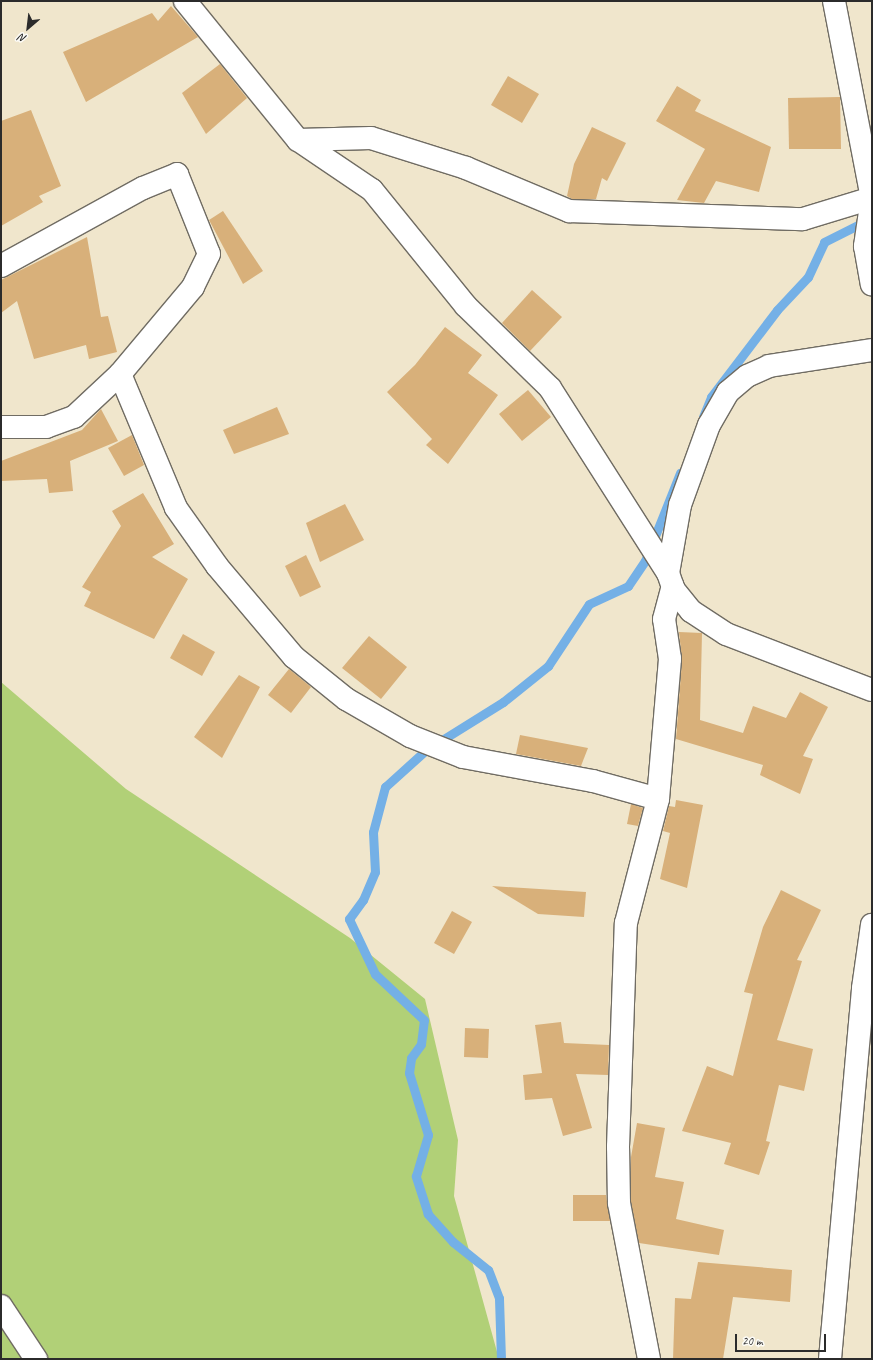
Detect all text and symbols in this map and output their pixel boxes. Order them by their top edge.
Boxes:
north arrow [8,8,48,48]
text: N [16,31,29,46]
scale bar [737,1326,828,1352]
text: 20 m [742,1333,762,1349]

